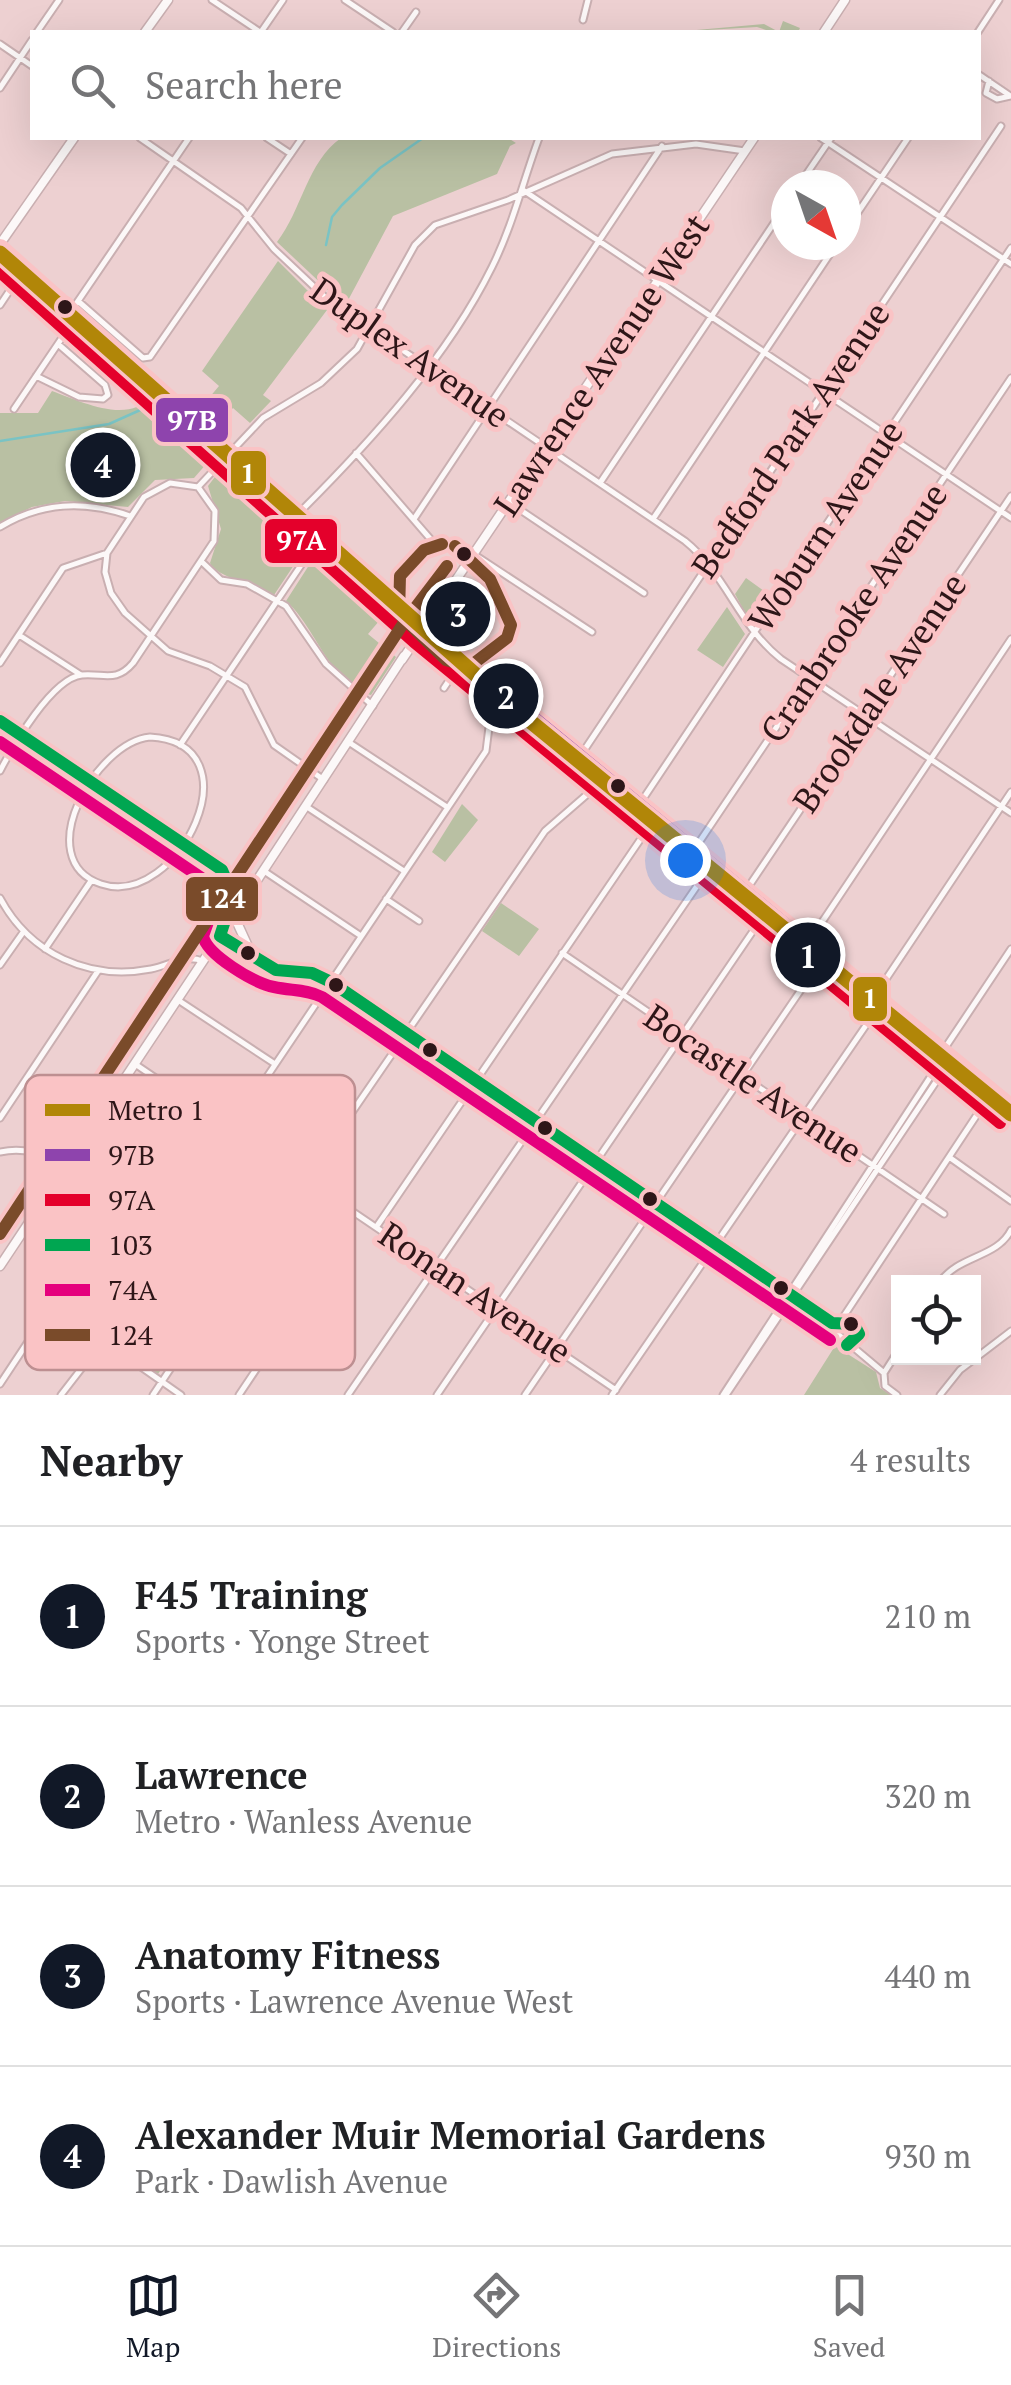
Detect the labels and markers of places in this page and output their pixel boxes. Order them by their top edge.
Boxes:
unlabelled marker [55,297,75,317]
pin: 4 [70,428,136,502]
unlabelled marker [454,544,474,564]
pin: 3 [426,576,490,652]
pin: 2 [474,658,538,734]
unlabelled marker [608,776,628,796]
pin: 1 [776,918,840,992]
unlabelled marker [238,943,258,963]
unlabelled marker [326,975,346,995]
unlabelled marker [420,1040,440,1060]
unlabelled marker [535,1118,555,1138]
unlabelled marker [640,1189,660,1209]
unlabelled marker [771,1278,791,1298]
unlabelled marker [841,1314,861,1334]

